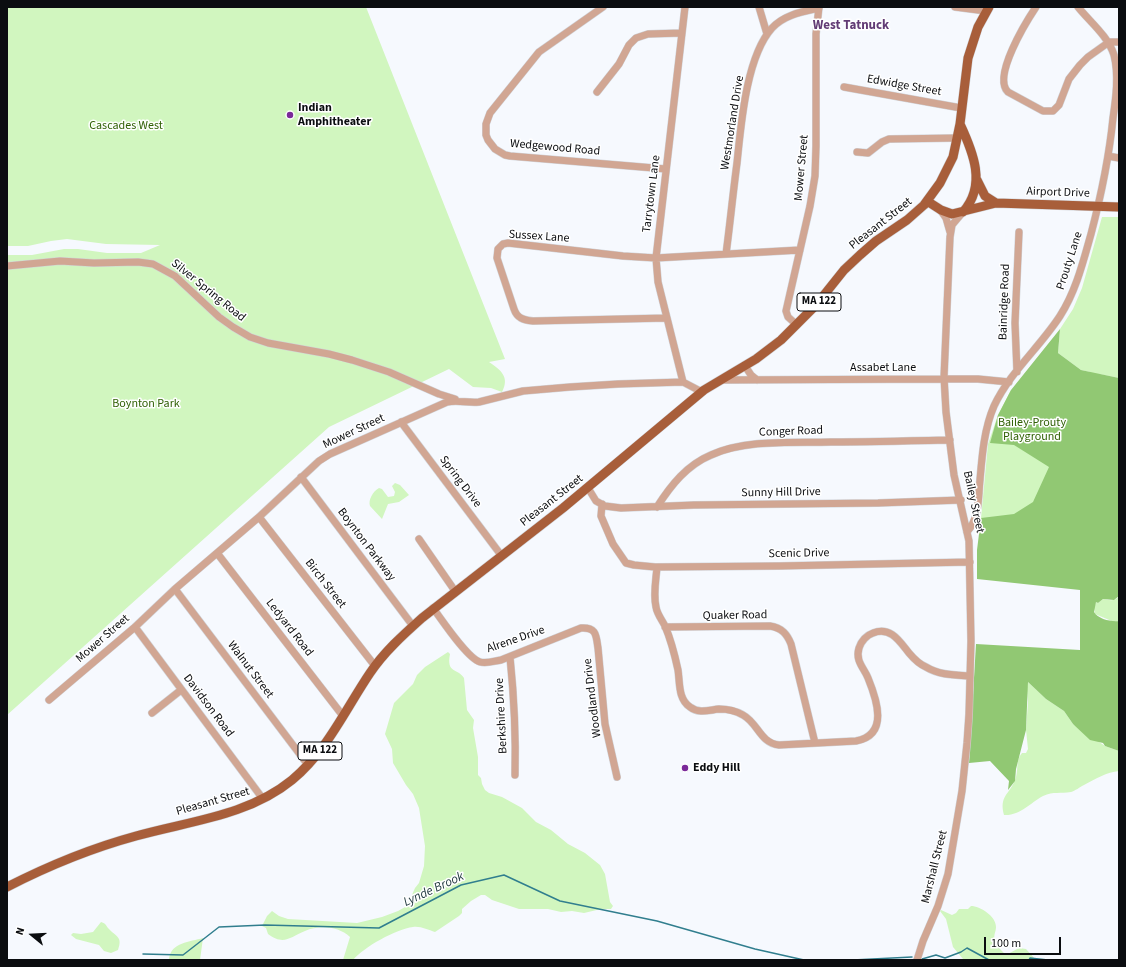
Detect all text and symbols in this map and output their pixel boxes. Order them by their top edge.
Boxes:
district label: West Tatnuck [813,18,889,34]
street label: Edwidge Street [866,72,942,100]
street label: Westmorland Drive [718,75,748,171]
place label: Indian Amphitheater [298,101,371,129]
marker: Indian Amphitheater [285,110,295,120]
park label: Cascades West [89,119,163,133]
street label: Mower Street [792,134,812,202]
street label: Wedgewood Road [509,137,601,159]
street label: Tarrytown Lane [640,154,664,234]
street label: Airport Drive [1026,185,1090,201]
street label: Pleasant Street [847,195,915,253]
street label: Sussex Lane [508,228,570,246]
street label: Prouty Lane [1054,230,1086,292]
street label: Silver Spring Road [168,257,248,325]
street label: Bainridge Road [996,264,1014,340]
road number: MA 122 [797,293,841,311]
street label: Assabet Lane [850,361,916,375]
park label: Boynton Park [112,397,180,411]
street label: Mower Street [321,411,387,453]
park label: Bailey-Prouty Playground [998,416,1066,444]
street label: Conger Road [759,424,823,440]
street label: Spring Drive [436,453,484,511]
street label: Bailey Street [959,470,987,534]
street label: Pleasant Street [518,472,586,530]
street label: Sunny Hill Drive [741,485,821,501]
street label: Boynton Parkway [334,506,398,584]
street label: Scenic Drive [768,546,830,562]
street label: Birch Street [301,557,349,611]
street label: Ledyard Road [262,597,316,659]
street label: Quaker Road [703,608,767,624]
street label: Mower Street [73,612,133,666]
street label: Alrene Drive [485,623,547,657]
street label: Walnut Street [224,639,276,701]
street label: Woodland Drive [581,658,605,738]
street label: Davidson Road [180,672,236,740]
street label: Berkshire Drive [493,678,511,754]
road number: MA 122 [298,742,342,760]
place label: Eddy Hill [693,761,740,775]
marker: Eddy Hill [680,763,690,773]
street label: Pleasant Street [175,785,251,819]
street label: Marshall Street [919,829,951,905]
water label: Lynde Brook [401,869,467,911]
north arrow [12,915,52,955]
text: N [12,925,28,937]
scale bar [986,929,1063,955]
text: 100 m [991,935,1021,952]

